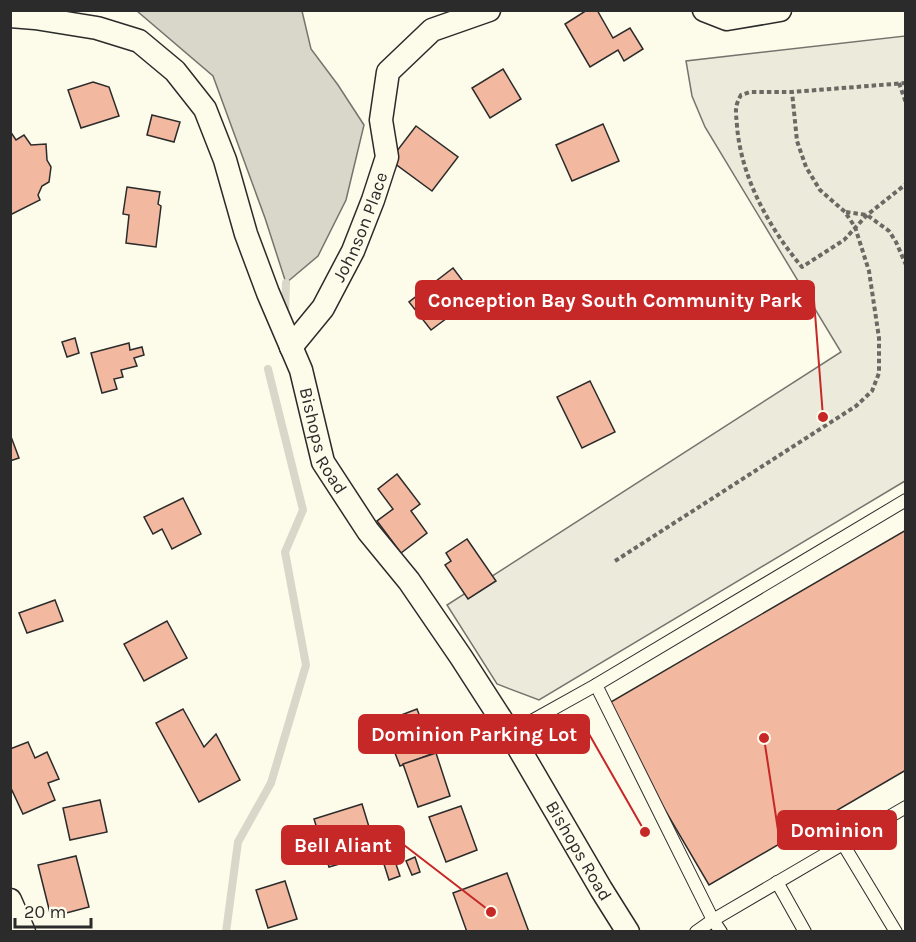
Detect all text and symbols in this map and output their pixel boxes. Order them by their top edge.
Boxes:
street label: Johnson Place [328,169,392,286]
callout: Conception Bay South Community Park [416,281,814,319]
text: Conception Bay South Community Park [428,289,802,312]
street label: Bishops Road [295,385,352,498]
callout: Dominion Parking Lot [359,715,589,753]
text: Dominion Parking Lot [371,723,577,746]
street label: Bishops Road [541,797,617,905]
callout: Dominion [778,811,896,849]
text: Dominion [790,819,884,842]
callout: Bell Aliant [282,826,404,864]
text: Bell Aliant [294,834,392,857]
scale bar [15,891,92,929]
text: 20 m [24,901,66,923]

